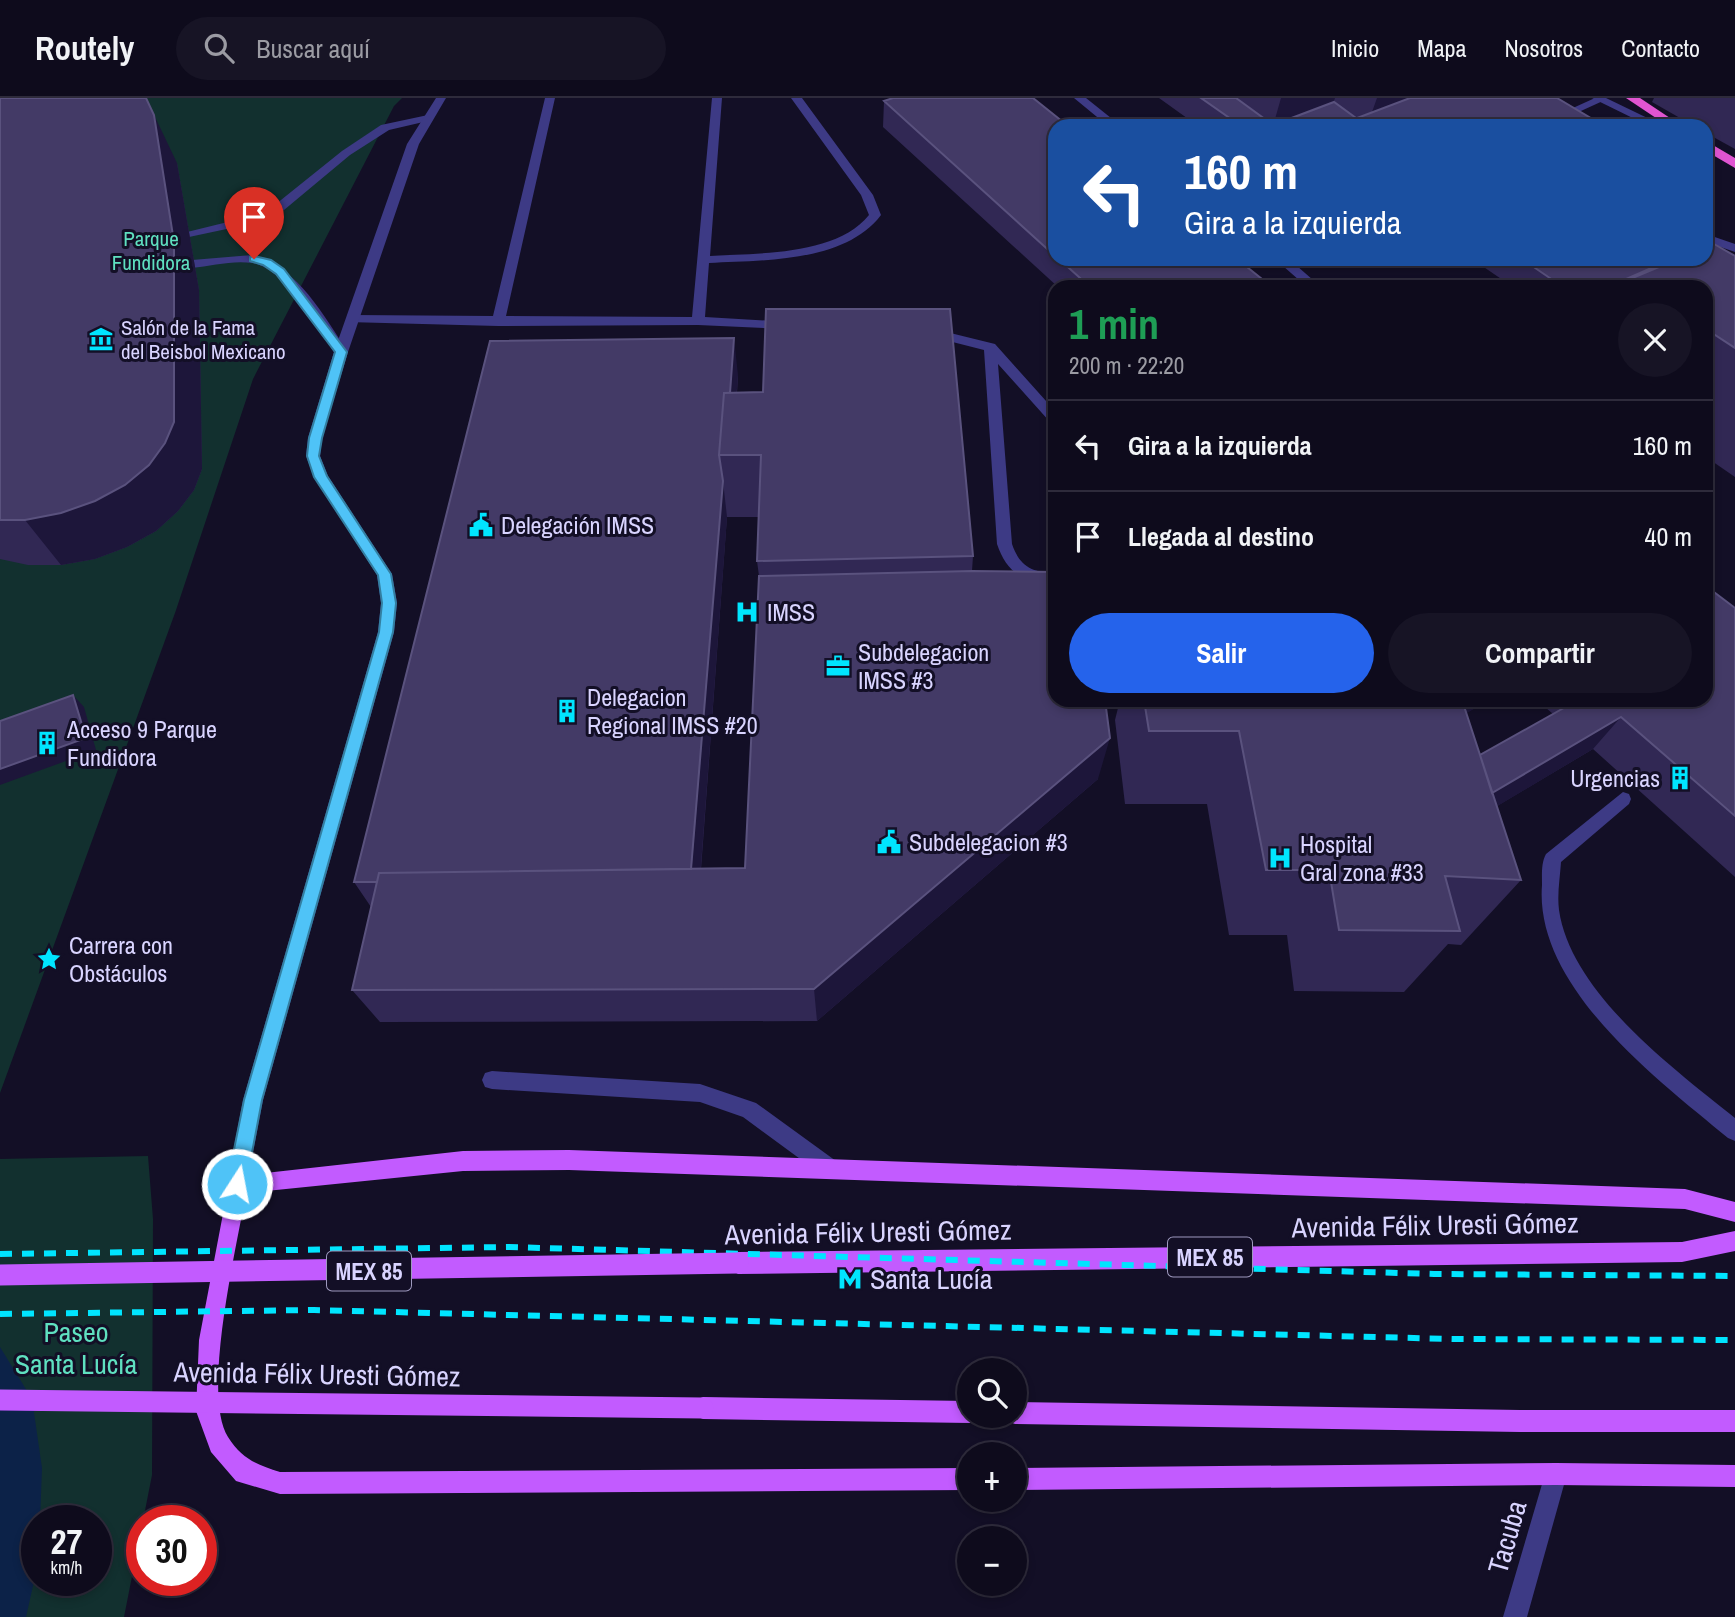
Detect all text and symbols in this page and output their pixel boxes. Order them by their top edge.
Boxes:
search box [176,17,666,80]
text: Routely [35,26,134,70]
icon: search [200,29,238,67]
text: Buscar aquí [256,31,370,66]
text: Inicio [1331,32,1379,64]
text: Mapa [1417,32,1466,64]
text: Nosotros [1504,32,1583,64]
text: Contacto [1621,32,1700,64]
text: 160 m [1184,138,1298,204]
icon: left [1069,147,1160,238]
pin [224,187,284,259]
icon: arrive [235,198,273,236]
text: Gira a la izquierda [1184,201,1401,244]
park label: Parque Fundidora [112,224,191,277]
text: 1 min [1069,296,1159,352]
button: close [1618,303,1692,377]
place label: Salón de la Fama del Beisbol Mexicano [121,313,286,366]
museum icon: Salón de la Fama del Beisbol Mexicano [87,325,115,353]
text: 200 m · 22:20 [1069,350,1184,381]
icon: left [1069,427,1107,465]
text: Gira a la izquierda [1128,428,1312,463]
text: 160 m [1633,428,1692,463]
place label: Delegación IMSS [501,509,654,541]
public building icon: Delegación IMSS [467,511,495,539]
icon: arrive [1069,518,1107,556]
text: Llegada al destino [1128,519,1314,554]
text: 40 m [1645,519,1692,554]
place label: IMSS [767,596,815,628]
hospital icon: IMSS [733,598,761,626]
button: Salir [1069,613,1374,693]
button: Compartir [1388,613,1692,693]
place label: Subdelegacion IMSS #3 [858,636,989,696]
office icon: Subdelegacion IMSS #3 [824,652,852,680]
place label: Delegacion Regional IMSS #20 [587,681,758,741]
building icon: Delegacion Regional IMSS #20 [553,697,581,725]
place label: Acceso 9 Parque Fundidora [66,713,217,773]
building icon: Acceso 9 Parque Fundidora [33,729,61,757]
place label: Urgencias [1570,762,1660,794]
building icon: Urgencias [1666,764,1694,792]
place label: Subdelegacion #3 [909,826,1068,858]
public building icon: Subdelegacion #3 [875,828,903,856]
place label: Hospital Gral zona #33 [1300,828,1424,888]
hospital icon: Hospital Gral zona #33 [1266,844,1294,872]
place label: Carrera con Obstáculos [69,929,173,989]
place icon: Carrera con Obstáculos [35,945,63,973]
position arrow [200,1147,274,1221]
street label: Avenida Félix Uresti Gómez [1290,1203,1579,1247]
street label: Avenida Félix Uresti Gómez [723,1210,1012,1254]
road number: MEX 85 [1168,1238,1252,1276]
road number: MEX 85 [327,1252,411,1290]
place label: Santa Lucía [870,1260,993,1298]
metro station icon: Santa Lucía [836,1265,864,1293]
park label: Paseo Santa Lucía [15,1313,138,1383]
street label: Avenida Félix Uresti Gómez [172,1352,461,1396]
map controls [957,1358,1027,1596]
button: search [957,1358,1027,1428]
button: + [957,1442,1027,1512]
street label: Tacuba [1478,1496,1536,1578]
speed limit sign: 30 [126,1505,217,1596]
text: 27 [51,1518,82,1565]
button: − [957,1526,1027,1596]
text: km/h [51,1555,83,1580]

